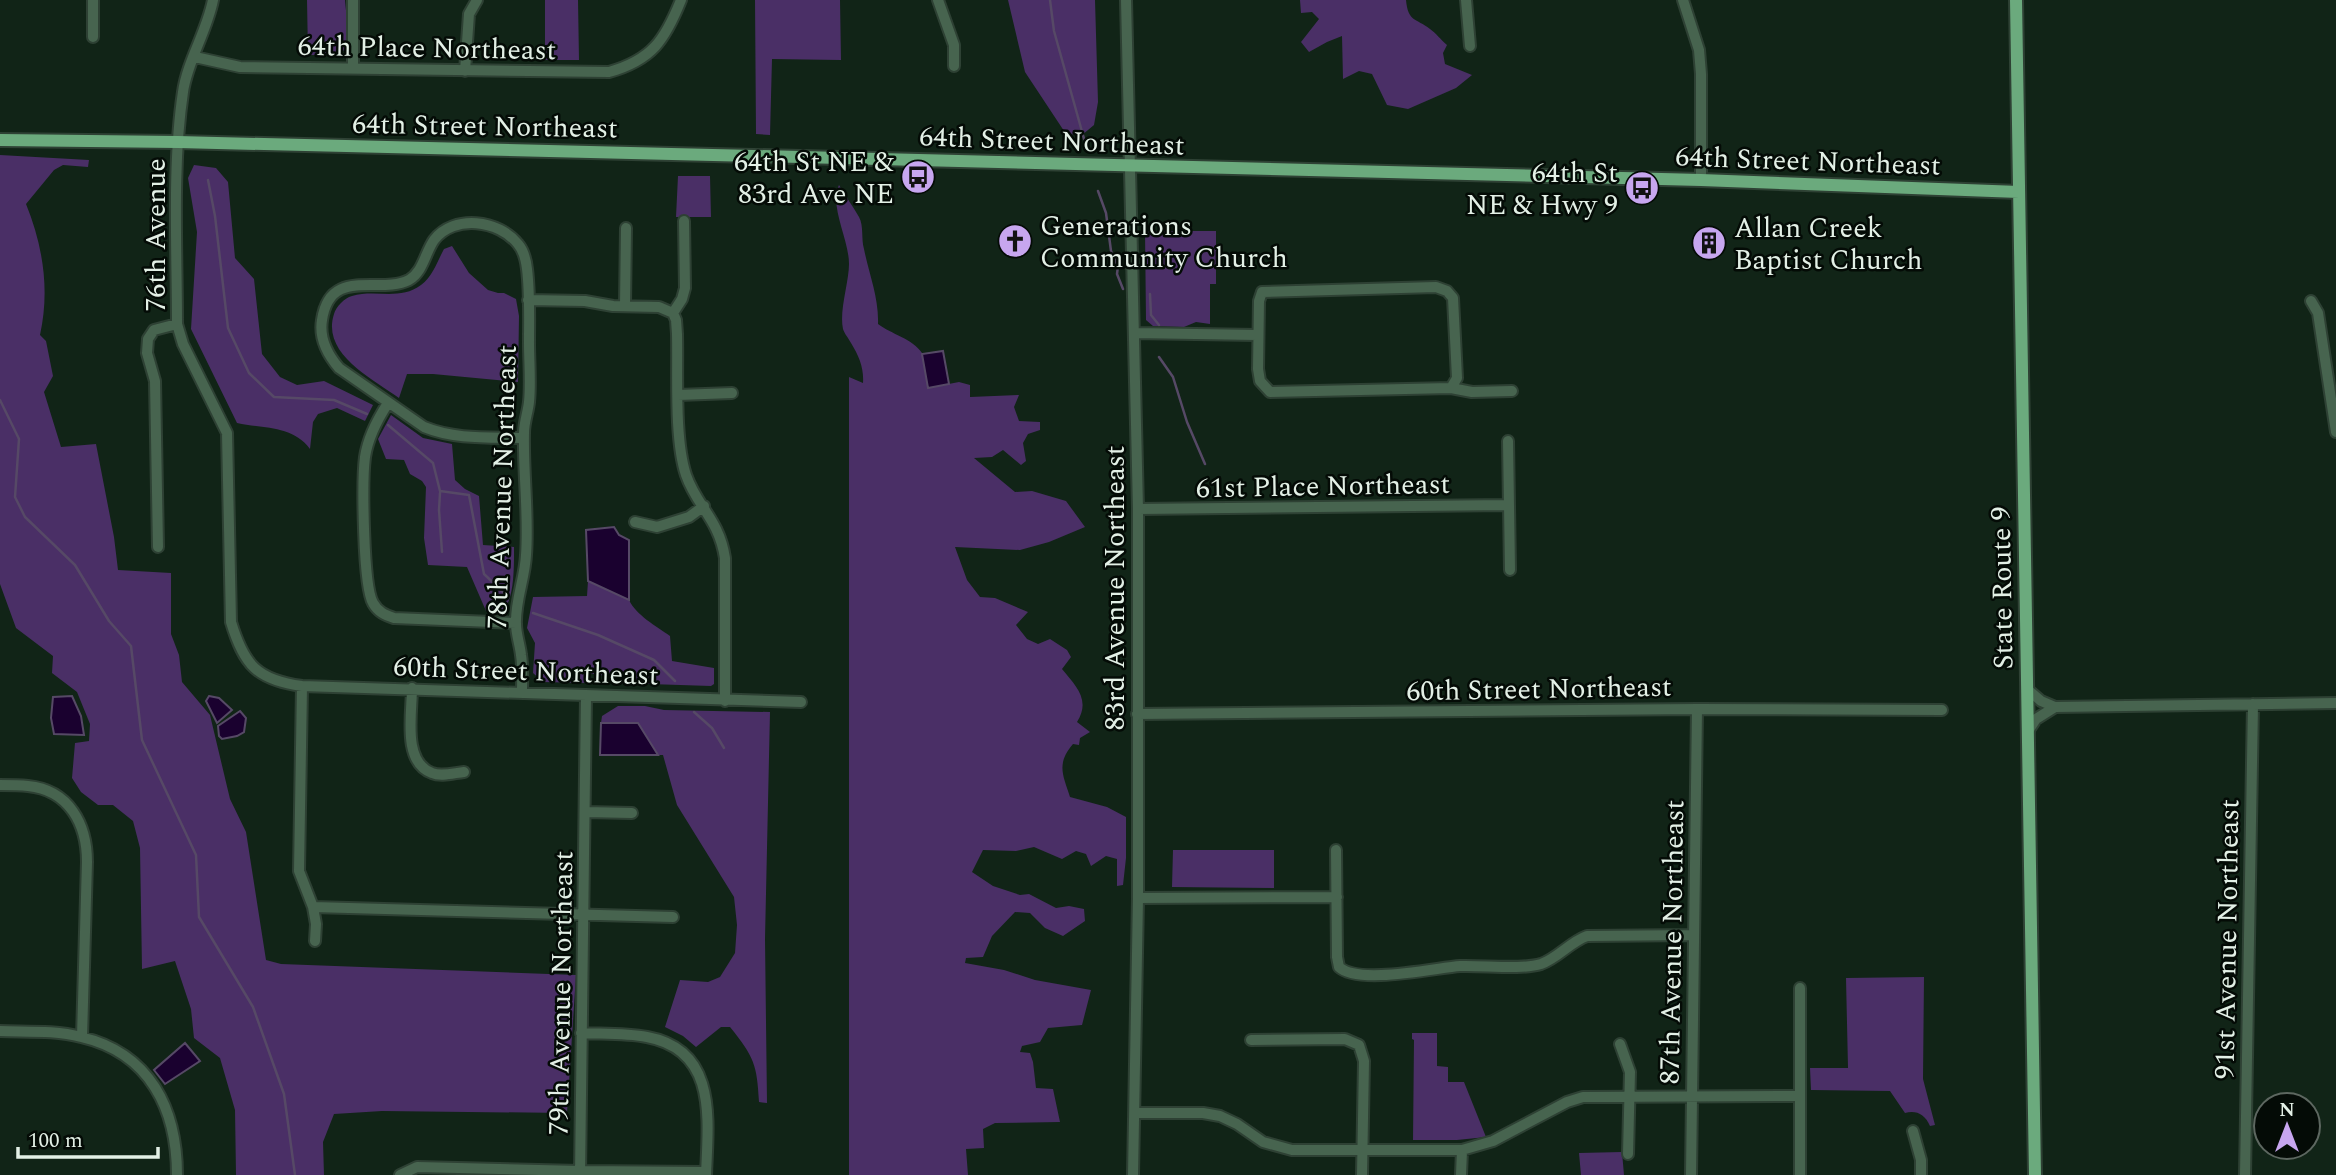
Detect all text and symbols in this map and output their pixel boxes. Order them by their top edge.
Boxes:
street label: 64th Place Northeast [297,25,557,72]
street label: 64th Street Northeast [352,103,618,150]
street label: 64th Street Northeast [918,115,1186,168]
street label: 64th Street Northeast [1674,135,1942,188]
place label: 64th St NE & 83rd Ave NE [734,141,895,216]
place label: 64th St NE & Hwy 9 [1466,152,1618,227]
street label: 76th Avenue [135,158,178,312]
bus stop icon: 64th St NE & 83rd Ave NE [899,158,937,196]
bus stop icon: 64th St NE & Hwy 9 [1623,169,1661,207]
place label: Generations Community Church [1040,205,1288,280]
place label: Allan Creek Baptist Church [1734,207,1923,282]
church icon: Generations Community Church [996,222,1034,260]
building icon: Allan Creek Baptist Church [1690,224,1728,262]
street label: 78th Avenue Northeast [476,344,529,630]
street label: 83rd Avenue Northeast [1094,445,1137,731]
street label: 61st Place Northeast [1195,463,1451,510]
street label: State Route 9 [1980,506,2025,670]
street label: 60th Street Northeast [392,645,660,698]
street label: 60th Street Northeast [1406,666,1672,713]
street label: 87th Avenue Northeast [1649,799,1696,1085]
street label: 91st Avenue Northeast [2204,799,2251,1079]
street label: 79th Avenue Northeast [538,850,585,1136]
north arrow [2252,1091,2322,1161]
text: N [2279,1096,2295,1125]
scale bar [18,1116,158,1160]
text: 100 m [28,1125,83,1157]

